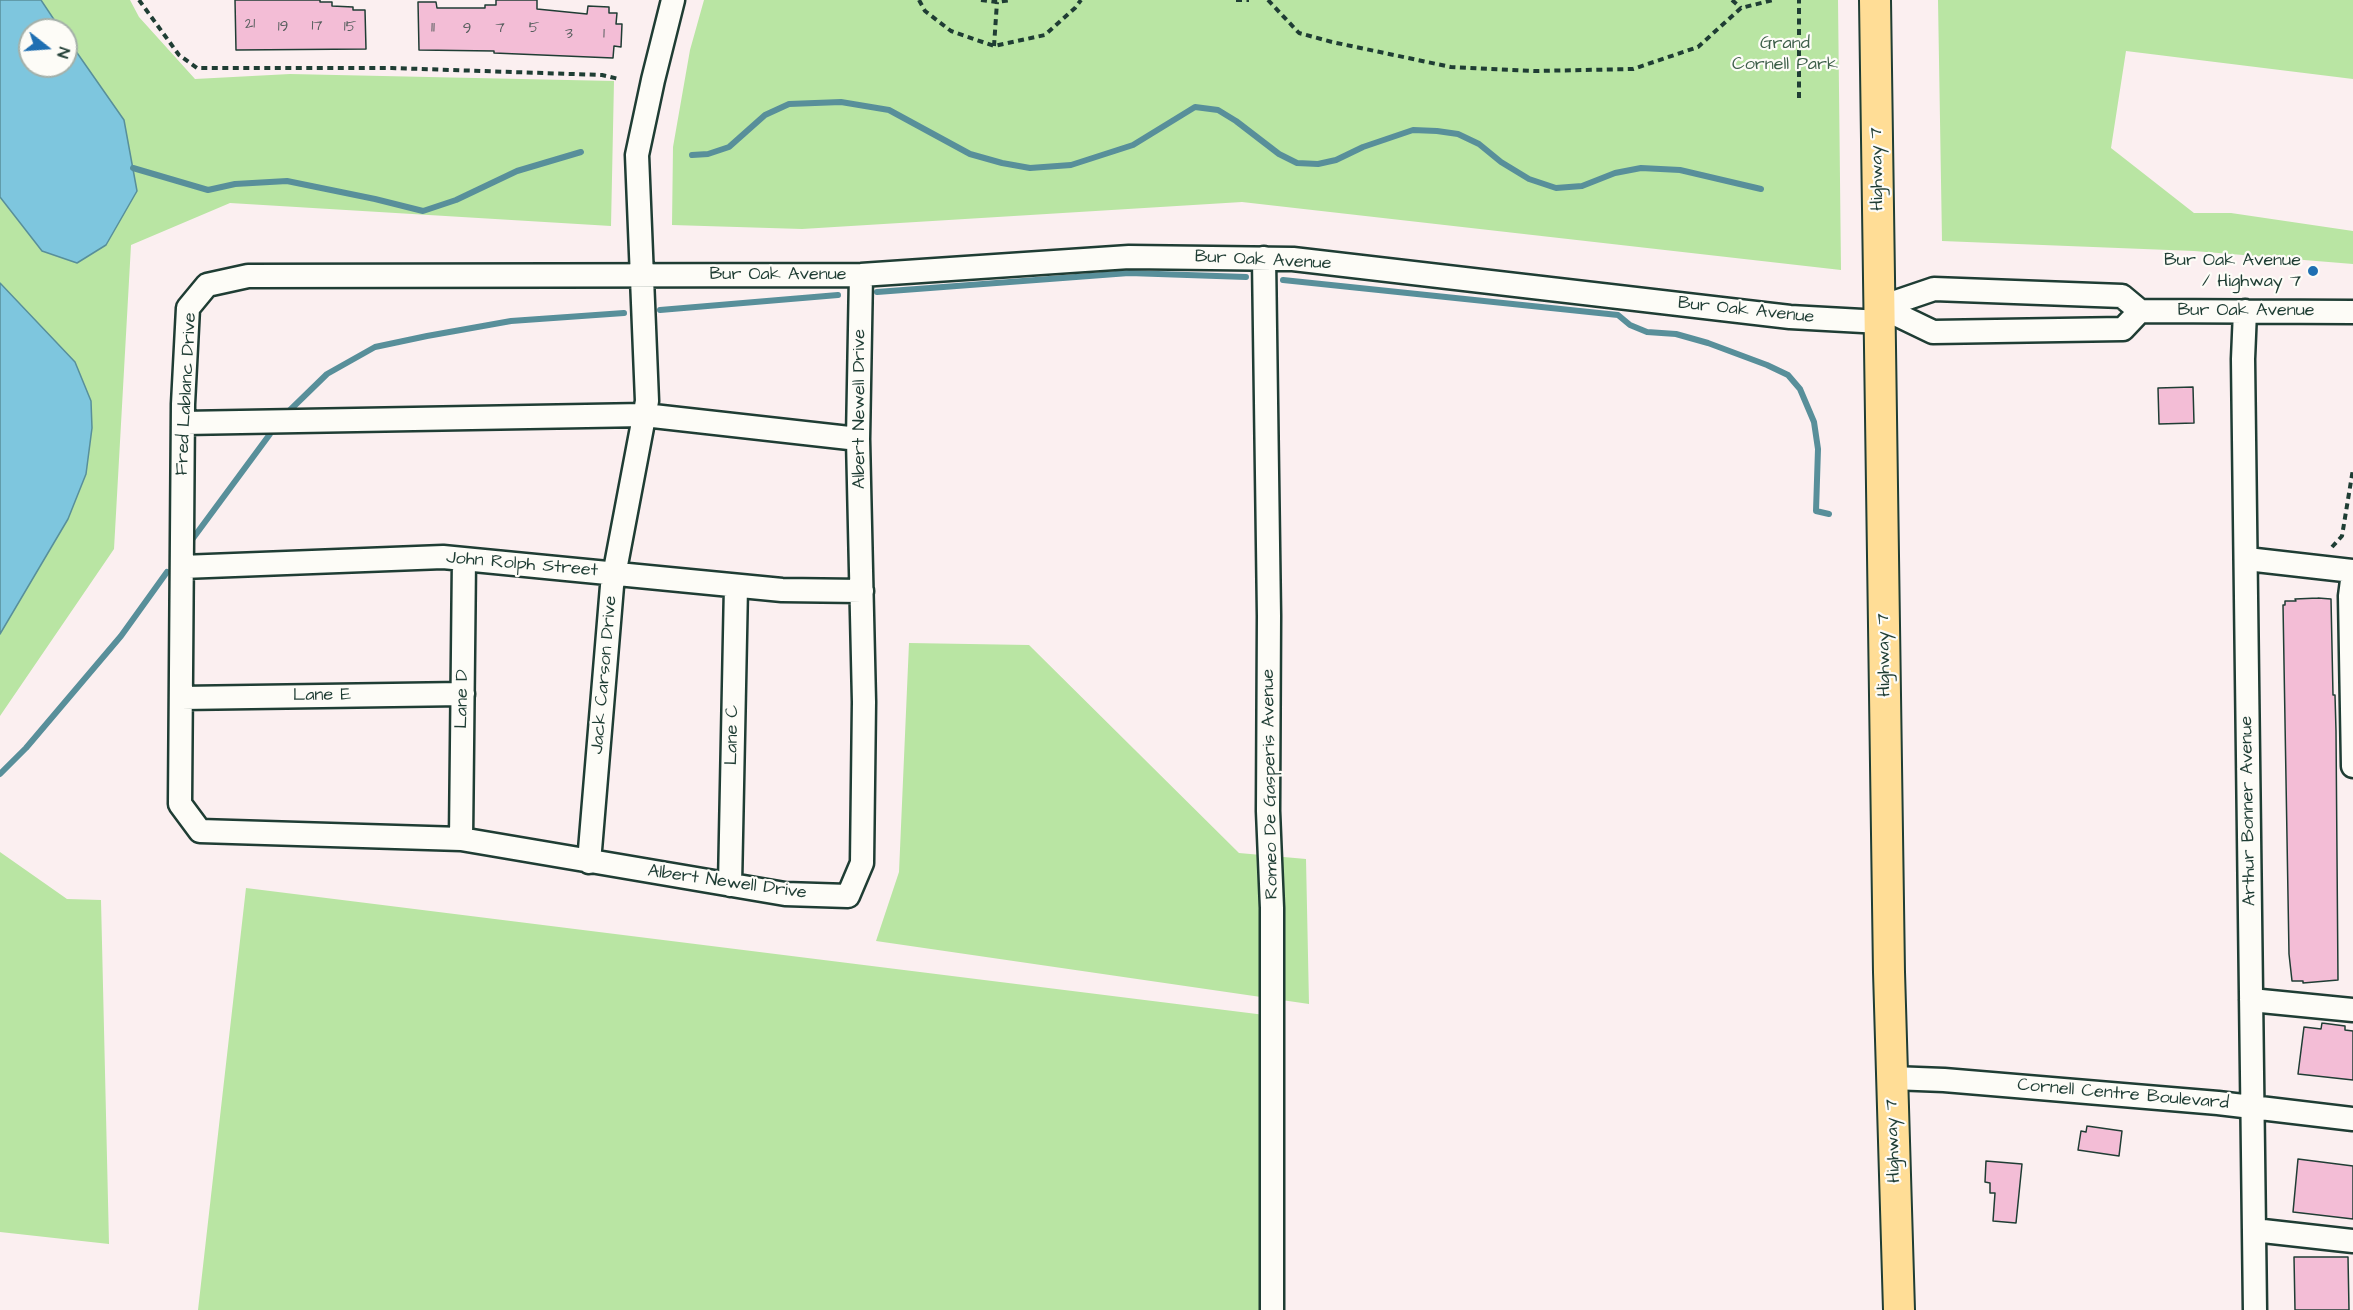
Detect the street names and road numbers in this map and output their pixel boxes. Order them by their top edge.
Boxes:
street label: Highway 7 [1866,127,1890,211]
street label: Bur Oak Avenue [1194,247,1332,275]
street label: Bur Oak Avenue [709,264,847,286]
street label: Bur Oak Avenue [1677,293,1815,329]
street label: Bur Oak Avenue [2177,300,2315,322]
street label: Fred Lablanc Drive [172,312,202,476]
street label: Albert Newell Drive [849,329,871,489]
street label: John Rolph Street [445,548,599,582]
street label: Jack Carson Drive [587,595,623,755]
street label: Highway 7 [1873,613,1897,697]
street label: Lane D [452,669,474,729]
street label: Romeo De Gasperis Avenue [1258,669,1284,899]
street label: Lane E [293,685,351,707]
street label: Lane C [722,705,744,765]
street label: Arthur Bonner Avenue [2237,716,2261,906]
street label: Albert Newell Drive [646,861,808,905]
street label: Cornell Centre Boulevard [2016,1075,2230,1115]
street label: Highway 7 [1882,1099,1906,1183]

